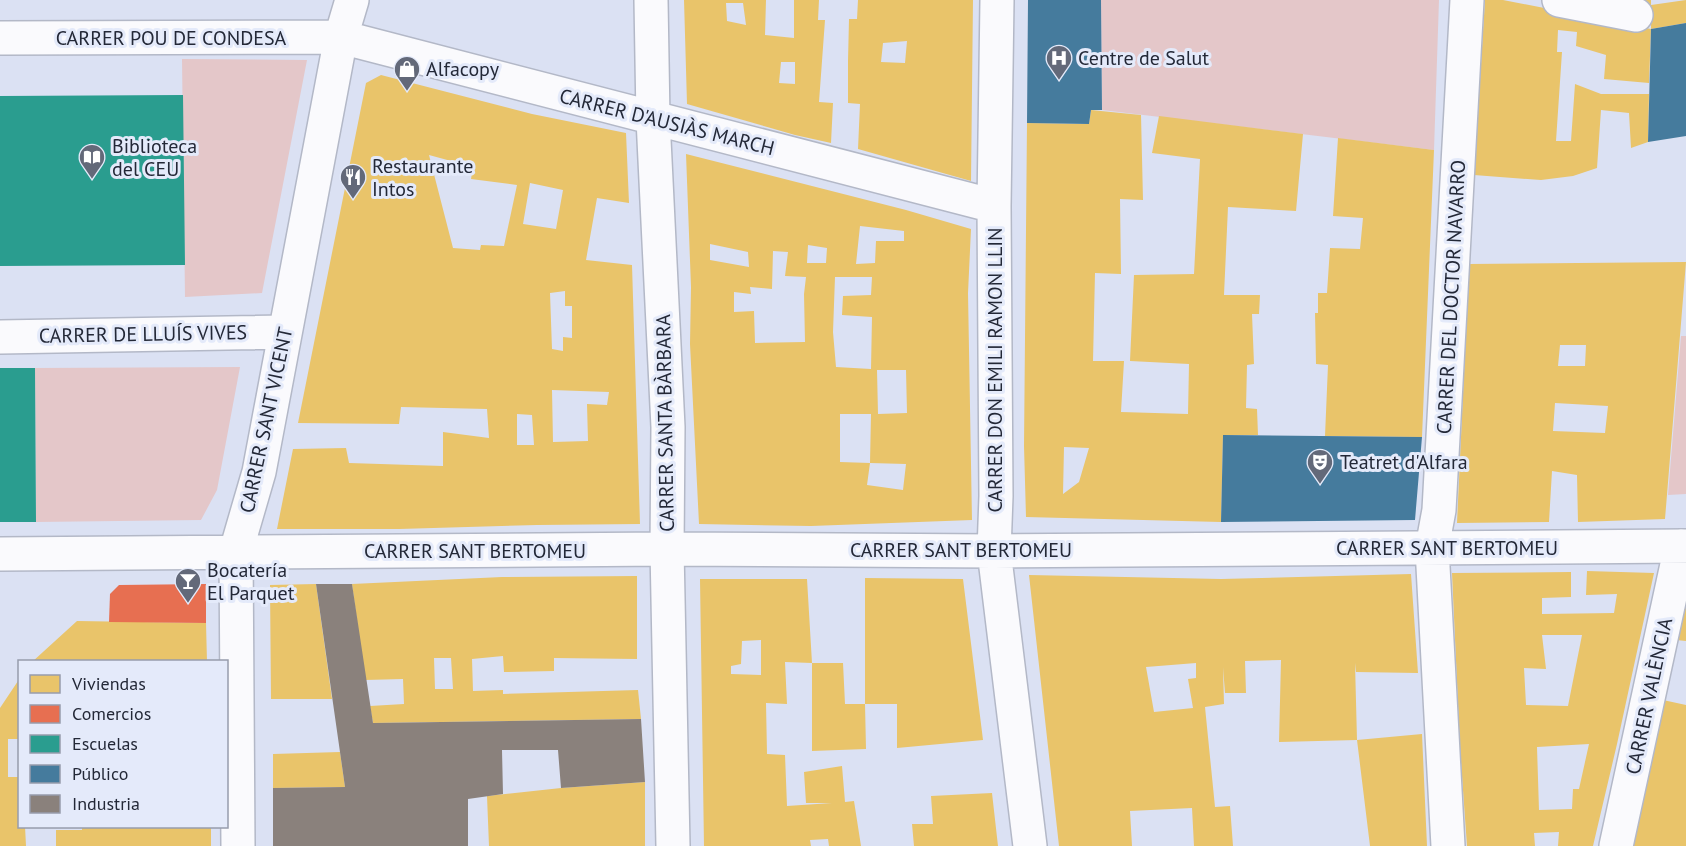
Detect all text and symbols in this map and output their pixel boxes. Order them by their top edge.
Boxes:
street label: CARRER POU DE CONDESA [56,25,287,51]
hospital icon: Centre de Salut [1044,43,1074,81]
place label: Centre de Salut [1078,45,1209,71]
shop icon: Alfacopy [392,54,422,92]
place label: Alfacopy [426,56,500,82]
street label: CARRER D'AUSIÀS MARCH [557,83,777,161]
place label: Biblioteca del CEU [112,133,197,182]
library icon: Biblioteca del CEU [77,142,107,180]
place label: Restaurante Intos [372,153,473,202]
street label: CARRER DEL DOCTOR NAVARRO [1431,159,1471,435]
restaurant icon: Restaurante Intos [338,162,368,200]
street label: CARRER DON EMILI RAMON LLIN [982,227,1008,513]
street label: CARRER SANTA BÀRBARA [650,314,680,532]
street label: CARRER DE LLUÍS VIVES [39,319,247,349]
street label: CARRER SANT VICENT [234,325,298,515]
theatre icon: Teatret d'Alfara [1305,447,1335,485]
place label: Teatret d'Alfara [1340,449,1468,475]
street label: CARRER SANT BERTOMEU [1336,535,1558,561]
street label: CARRER SANT BERTOMEU [850,537,1072,563]
street label: CARRER SANT BERTOMEU [364,538,586,564]
place label: Bocatería El Parquet [207,557,295,606]
bar icon: Bocatería El Parquet [173,566,203,604]
street label: CARRER VALÈNCIA [1620,615,1678,777]
legend [18,660,228,828]
text: Viviendas [71,672,146,695]
text: Comercios [72,702,151,725]
text: Escuelas [72,732,138,755]
text: Público [72,762,128,785]
text: Industria [72,792,140,815]

